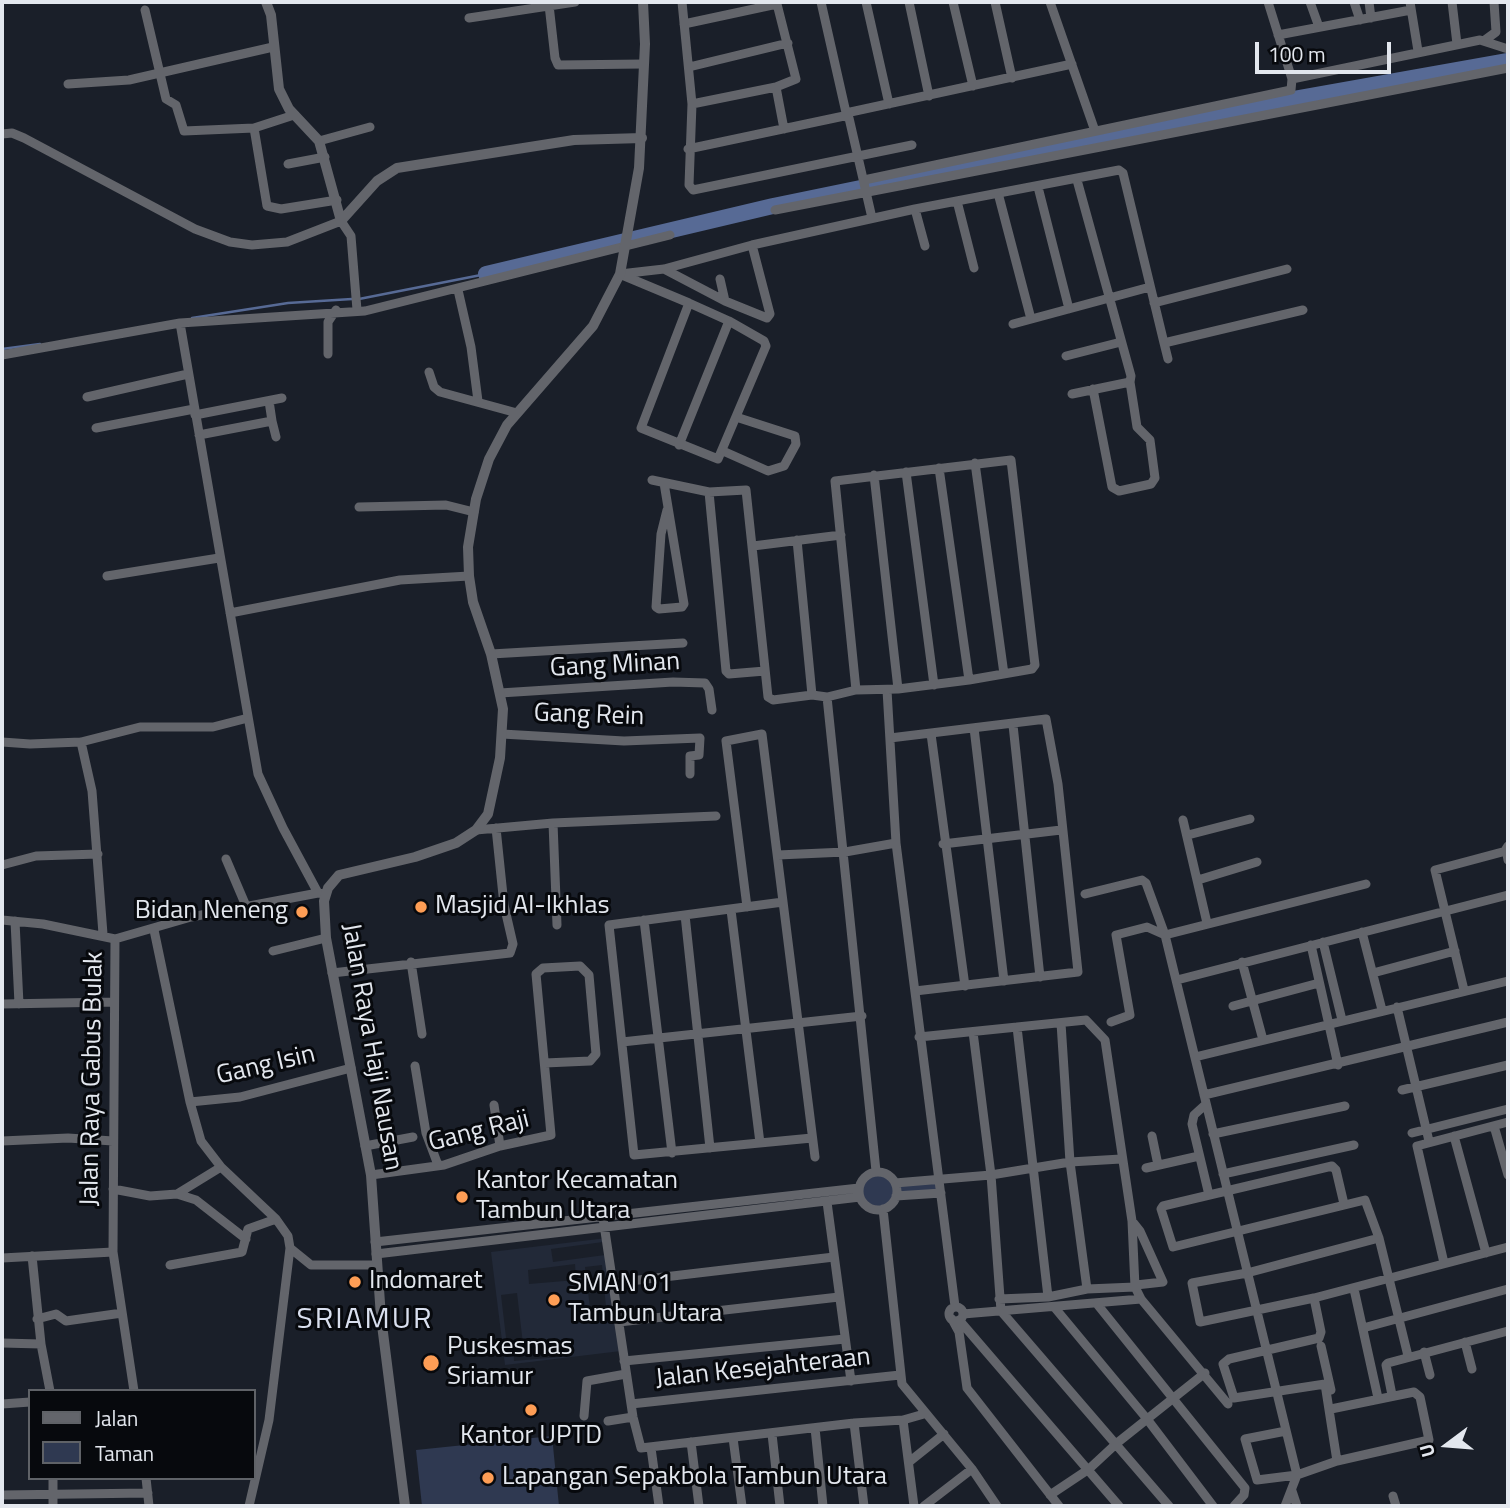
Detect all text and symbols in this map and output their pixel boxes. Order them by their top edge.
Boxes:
scale bar [1258,28,1394,72]
text: 100 m [1268,38,1325,70]
street label: Gang Minan [549,647,681,685]
street label: Gang Rein [533,698,645,734]
place label: Masjid Al-Ikhlas [435,891,610,923]
place label: Bidan Neneng [135,896,288,928]
marker: Masjid Al-Ikhlas [413,899,429,915]
marker: Bidan Neneng [294,904,310,920]
street label: Jalan Raya Haji Nausan [334,921,408,1173]
street label: Jalan Raya Gabus Bulak [75,951,111,1207]
street label: Gang Isin [214,1040,318,1092]
street label: Gang Raji [425,1104,533,1160]
place label: Kantor Kecamatan Tambun Utara [476,1166,678,1228]
marker: Kantor Kecamatan Tambun Utara [454,1189,470,1205]
place label: Indomaret [369,1266,483,1298]
place label: SMAN 01 Tambun Utara [568,1269,722,1330]
marker: Indomaret [347,1274,363,1290]
marker: SMAN 01 Tambun Utara [546,1292,562,1308]
district label: SRIAMUR [297,1303,433,1339]
place label: Puskesmas Sriamur [447,1332,573,1394]
street label: Jalan Kesejahteraan [654,1342,872,1396]
marker: Puskesmas Sriamur [421,1353,441,1373]
legend [28,1389,256,1480]
text: Jalan [95,1402,138,1434]
marker: Kantor UPTD [523,1402,539,1418]
north arrow [1412,1410,1482,1480]
place label: Kantor UPTD [460,1421,602,1453]
text: Taman [95,1437,154,1469]
text: U [1411,1441,1442,1461]
place label: Lapangan Sepakbola Tambun Utara [502,1462,887,1494]
marker: Lapangan Sepakbola Tambun Utara [480,1470,496,1486]

